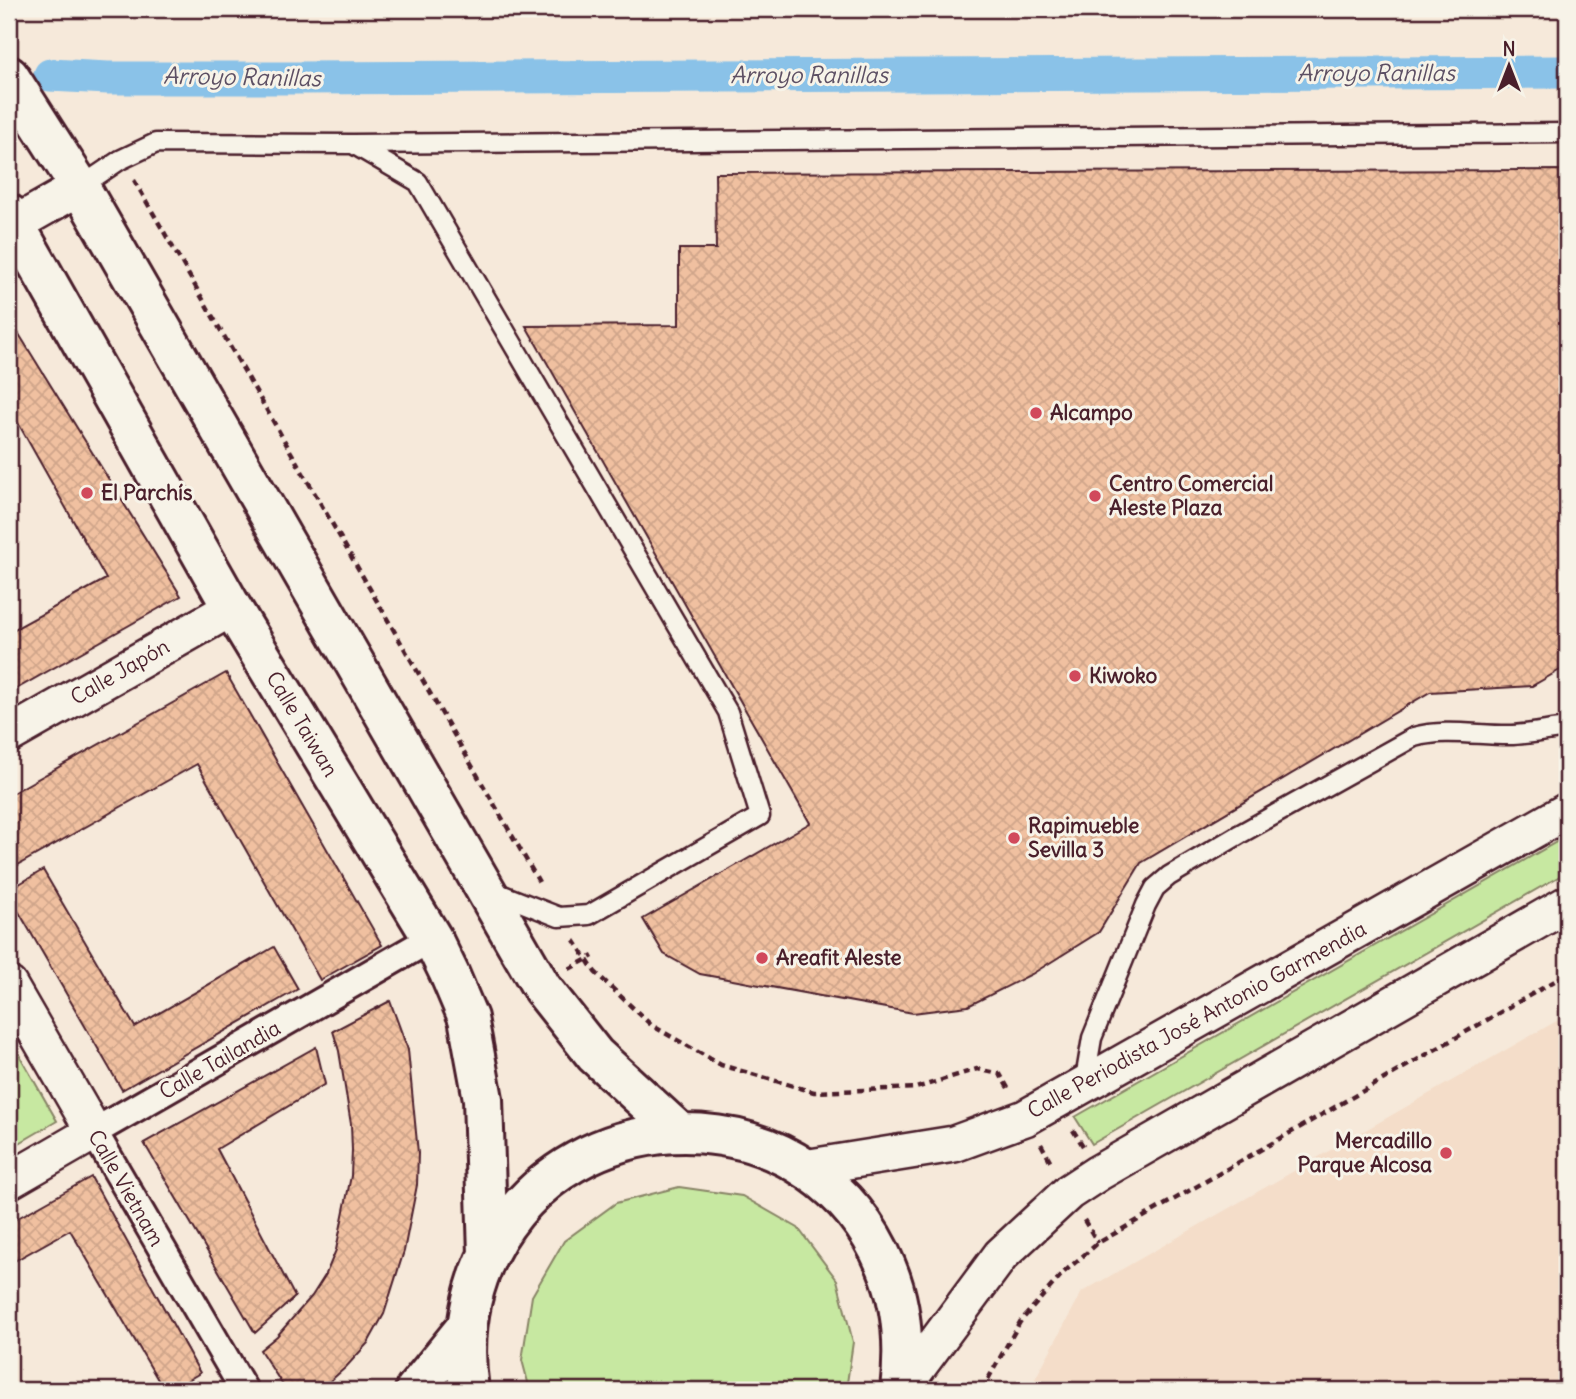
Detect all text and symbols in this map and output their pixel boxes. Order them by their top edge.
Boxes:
north arrow [1474,32,1544,102]
text: N [1502,37,1516,61]
water label: Arroyo Ranillas [1297,58,1456,87]
water label: Arroyo Ranillas [730,60,889,89]
water label: Arroyo Ranillas [163,61,323,92]
place label: Alcampo [1050,399,1133,426]
marker: Alcampo [1028,405,1044,421]
place label: Centro Comercial Aleste Plaza [1109,470,1273,521]
place label: El Parchís [101,479,193,506]
marker: El Parchís [79,485,95,501]
marker: Centro Comercial Aleste Plaza [1087,488,1103,504]
street label: Calle Japón [65,632,174,711]
place label: Kiwoko [1089,662,1158,689]
street label: Calle Taiwan [260,666,344,781]
marker: Kiwoko [1067,668,1083,684]
place label: Rapimueble Sevilla 3 [1028,812,1139,863]
marker: Rapimueble Sevilla 3 [1006,830,1022,846]
street label: Calle Periodista José Antonio Garmendia [1023,915,1371,1124]
place label: Areafit Aleste [776,944,902,971]
marker: Areafit Aleste [754,950,770,966]
street label: Calle Tailandia [154,1014,285,1105]
street label: Calle Vietnam [82,1125,171,1251]
place label: Mercadillo Parque Alcosa [1297,1127,1432,1178]
marker: Mercadillo Parque Alcosa [1438,1145,1454,1161]

